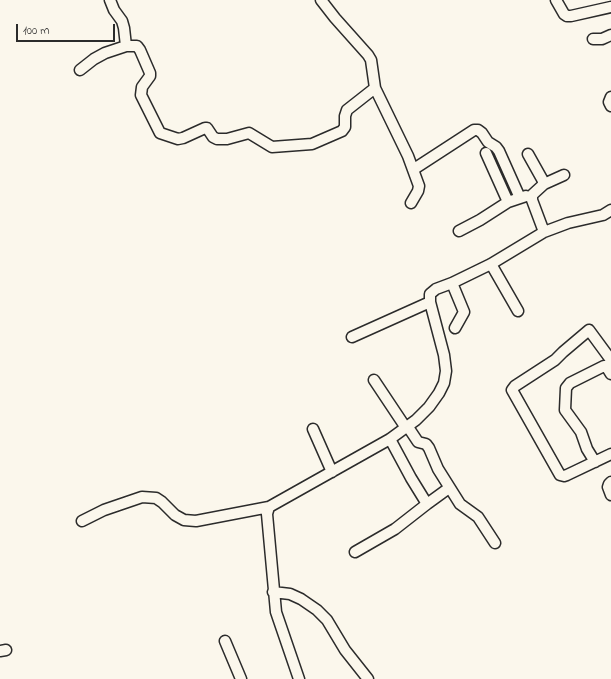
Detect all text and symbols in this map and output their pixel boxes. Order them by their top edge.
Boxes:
scale bar [18,16,117,42]
text: 100 m [23,22,50,40]

